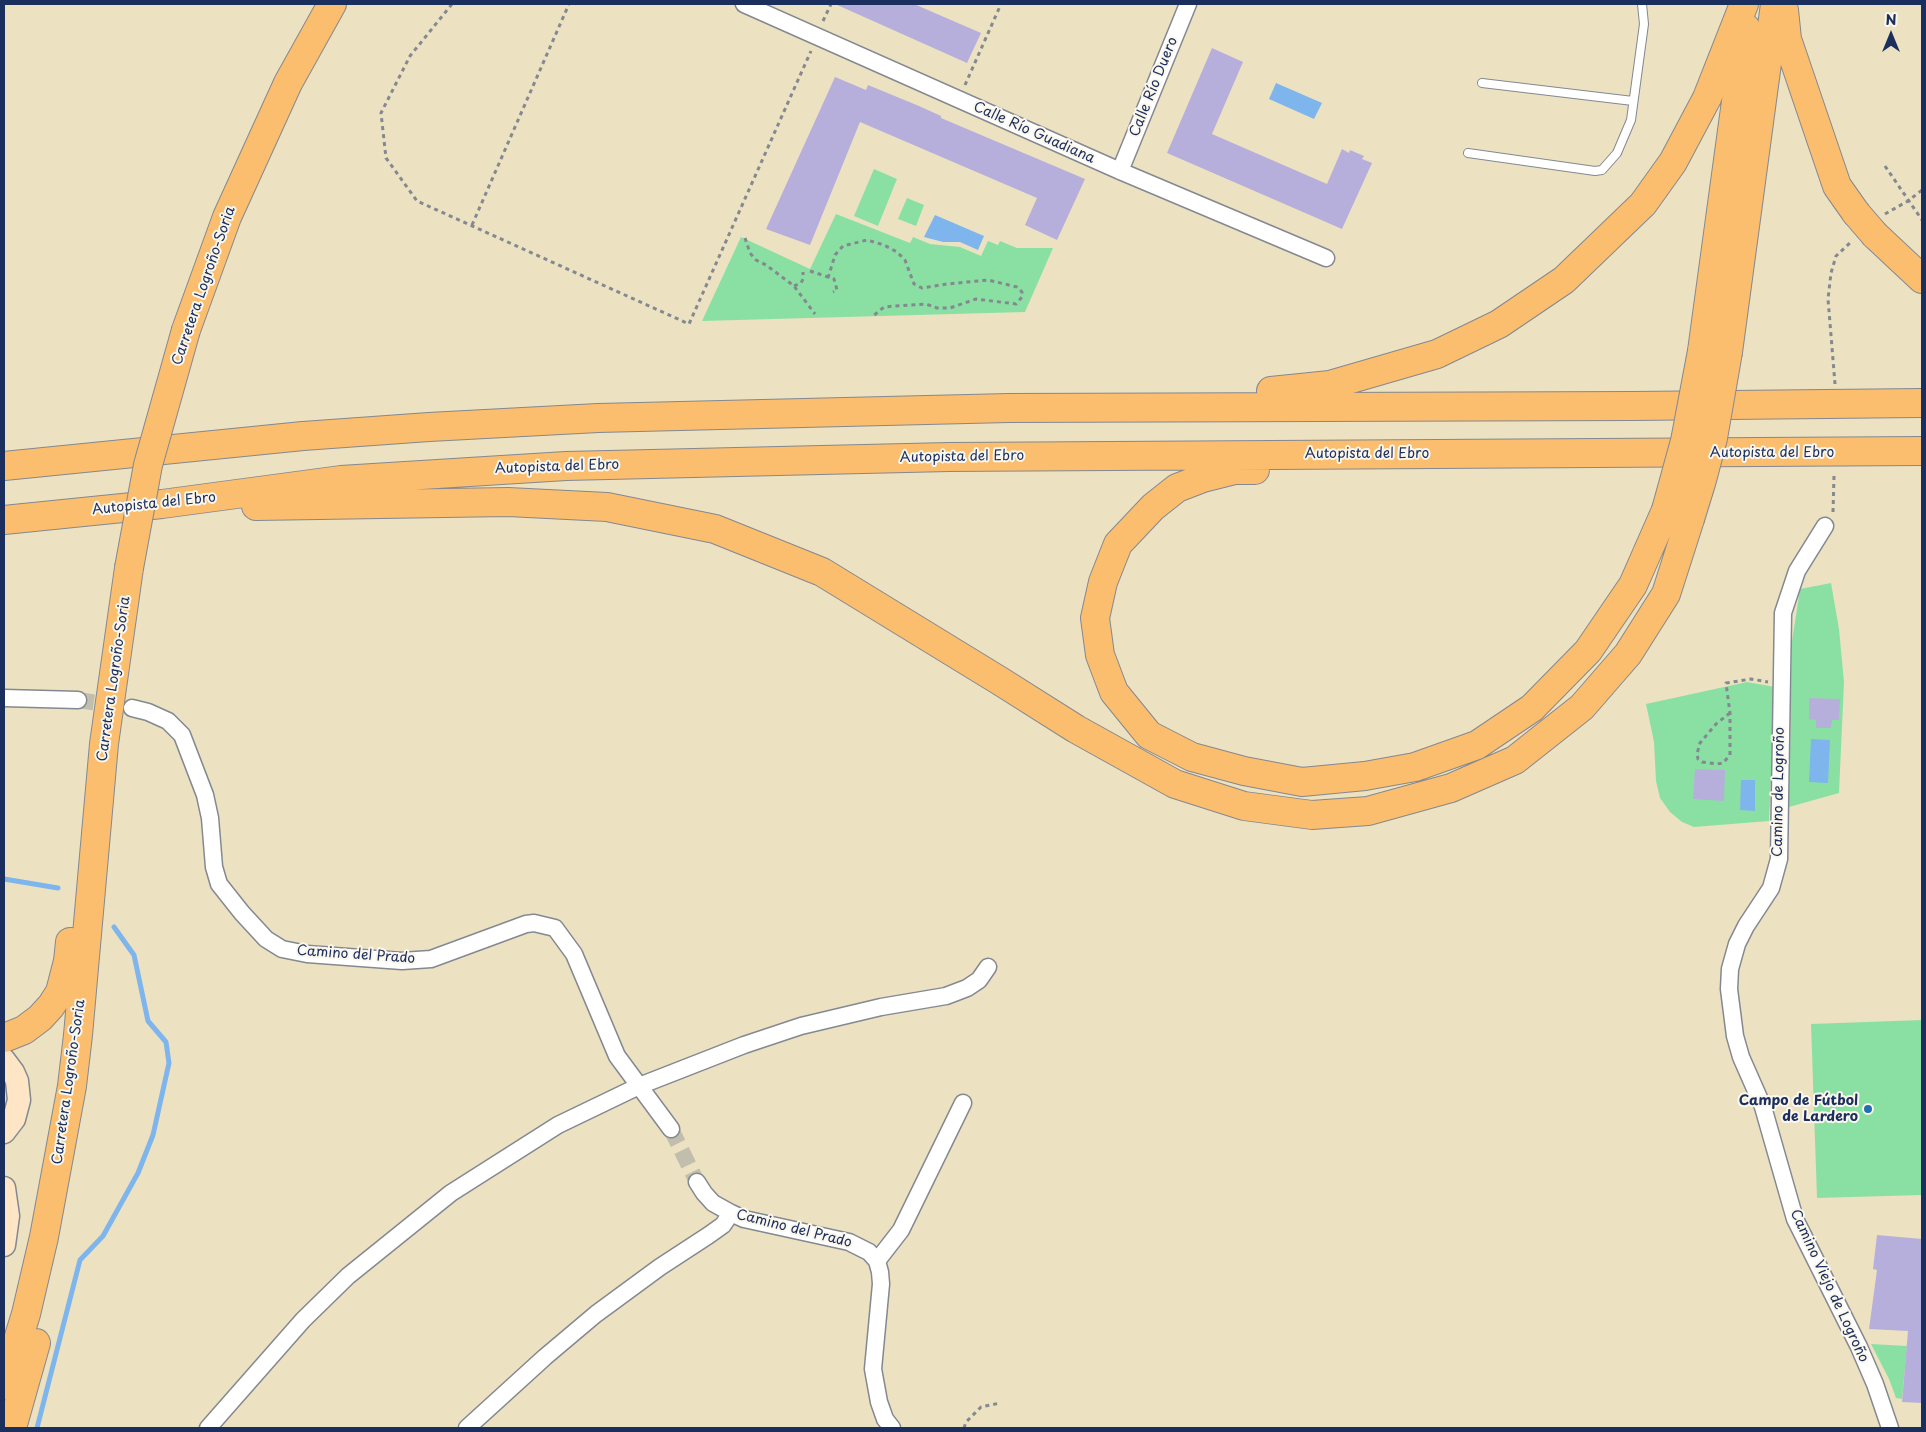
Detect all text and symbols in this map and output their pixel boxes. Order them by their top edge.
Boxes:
text: N [1885,9,1897,30]
north arrow [1866,10,1916,60]
street label: Calle Río Duero [1126,35,1182,139]
street label: Calle Río Guadiana [971,99,1097,167]
street label: Carretera Logroño-Soria [169,204,239,368]
street label: Autopista del Ebro [1710,445,1834,461]
street label: Autopista del Ebro [1305,446,1429,462]
street label: Autopista del Ebro [900,448,1024,466]
street label: Autopista del Ebro [495,456,619,478]
street label: Autopista del Ebro [91,489,217,519]
street label: Carretera Logroño-Soria [94,595,134,763]
street label: Camino de Logroño [1769,727,1789,857]
street label: Camino del Prado [296,942,416,968]
street label: Carretera Logroño-Soria [49,998,89,1166]
place label: Campo de Fútbol de Lardero [1739,1093,1858,1126]
marker: Campo de Fútbol de Lardero [1862,1103,1874,1115]
street label: Camino del Prado [734,1207,854,1251]
street label: Camino Viejo de Logroño [1786,1207,1872,1365]

